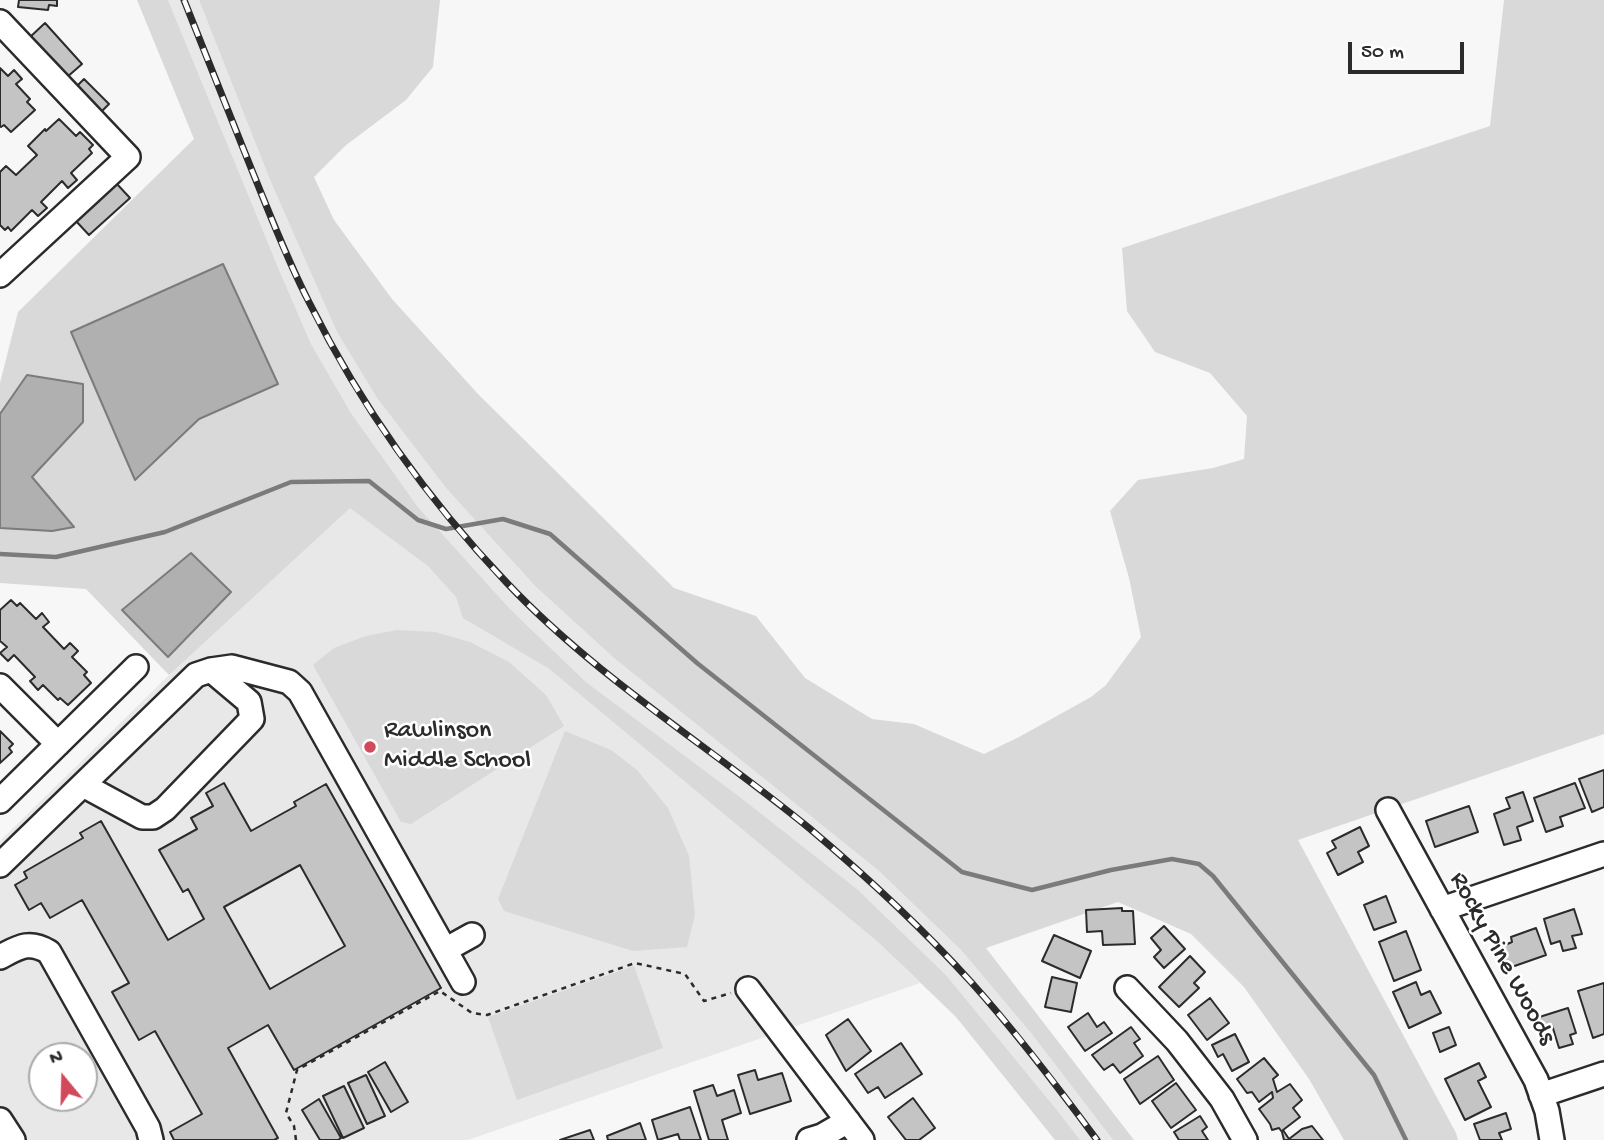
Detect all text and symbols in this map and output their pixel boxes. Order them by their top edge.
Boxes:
scale bar [1352,28,1468,72]
text: 50 m [1361,41,1404,66]
place label: Rawlinson Middle School [384,716,531,778]
marker: Rawlinson Middle School [362,739,378,755]
street label: Rocky Pine Woods [1441,867,1561,1051]
north arrow [28,1042,98,1112]
text: N [47,1046,66,1071]

